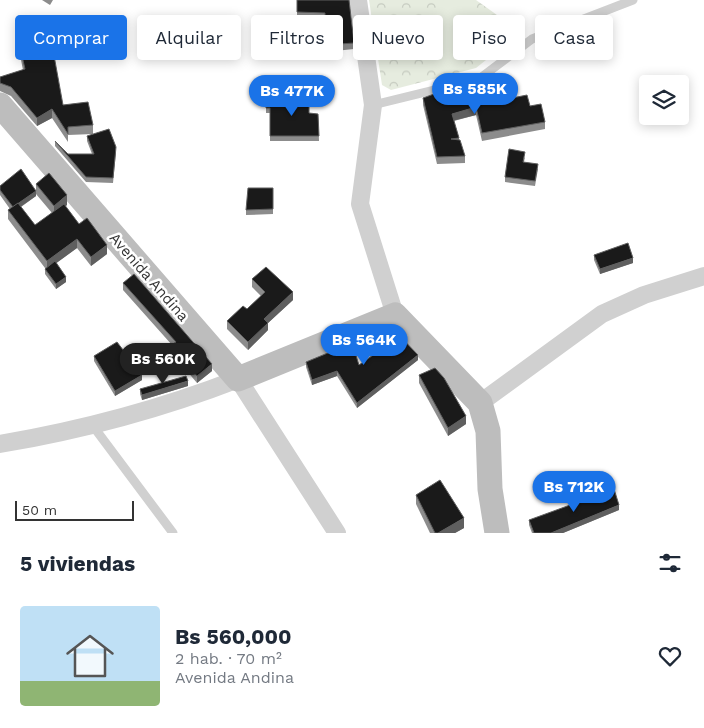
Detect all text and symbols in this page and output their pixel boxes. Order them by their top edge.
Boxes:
chip: Comprar [15,15,127,60]
chip: Alquilar [137,15,241,60]
chip: Filtros [251,15,343,60]
chip: Nuevo [353,15,443,60]
chip: Piso [453,15,525,60]
chip: Casa [535,15,613,60]
pin: Bs 585K [429,72,521,115]
pin: Bs 477K [246,74,338,117]
map controls [639,75,689,125]
button: layers [639,75,689,125]
text: Bs 585K [443,79,507,98]
text: Bs 477K [260,81,324,100]
street label: Avenida Andina [106,229,193,325]
pin: Bs 564K [318,324,410,366]
text: Bs 564K [332,330,396,349]
pin: Bs 560K [117,342,209,385]
text: Bs 560K [131,349,195,368]
pin: Bs 712K [528,470,620,513]
text: Bs 712K [544,477,604,496]
scale bar [15,498,134,521]
text: 50 m [22,502,57,518]
icon: filters [656,549,684,577]
text: 5 viviendas [20,551,135,576]
text: Bs 560,000 [175,624,292,649]
icon: home [60,626,120,686]
icon: heart [656,642,684,670]
text: 2 hab. · 70 m² [175,649,282,668]
text: Avenida Andina [175,668,294,687]

